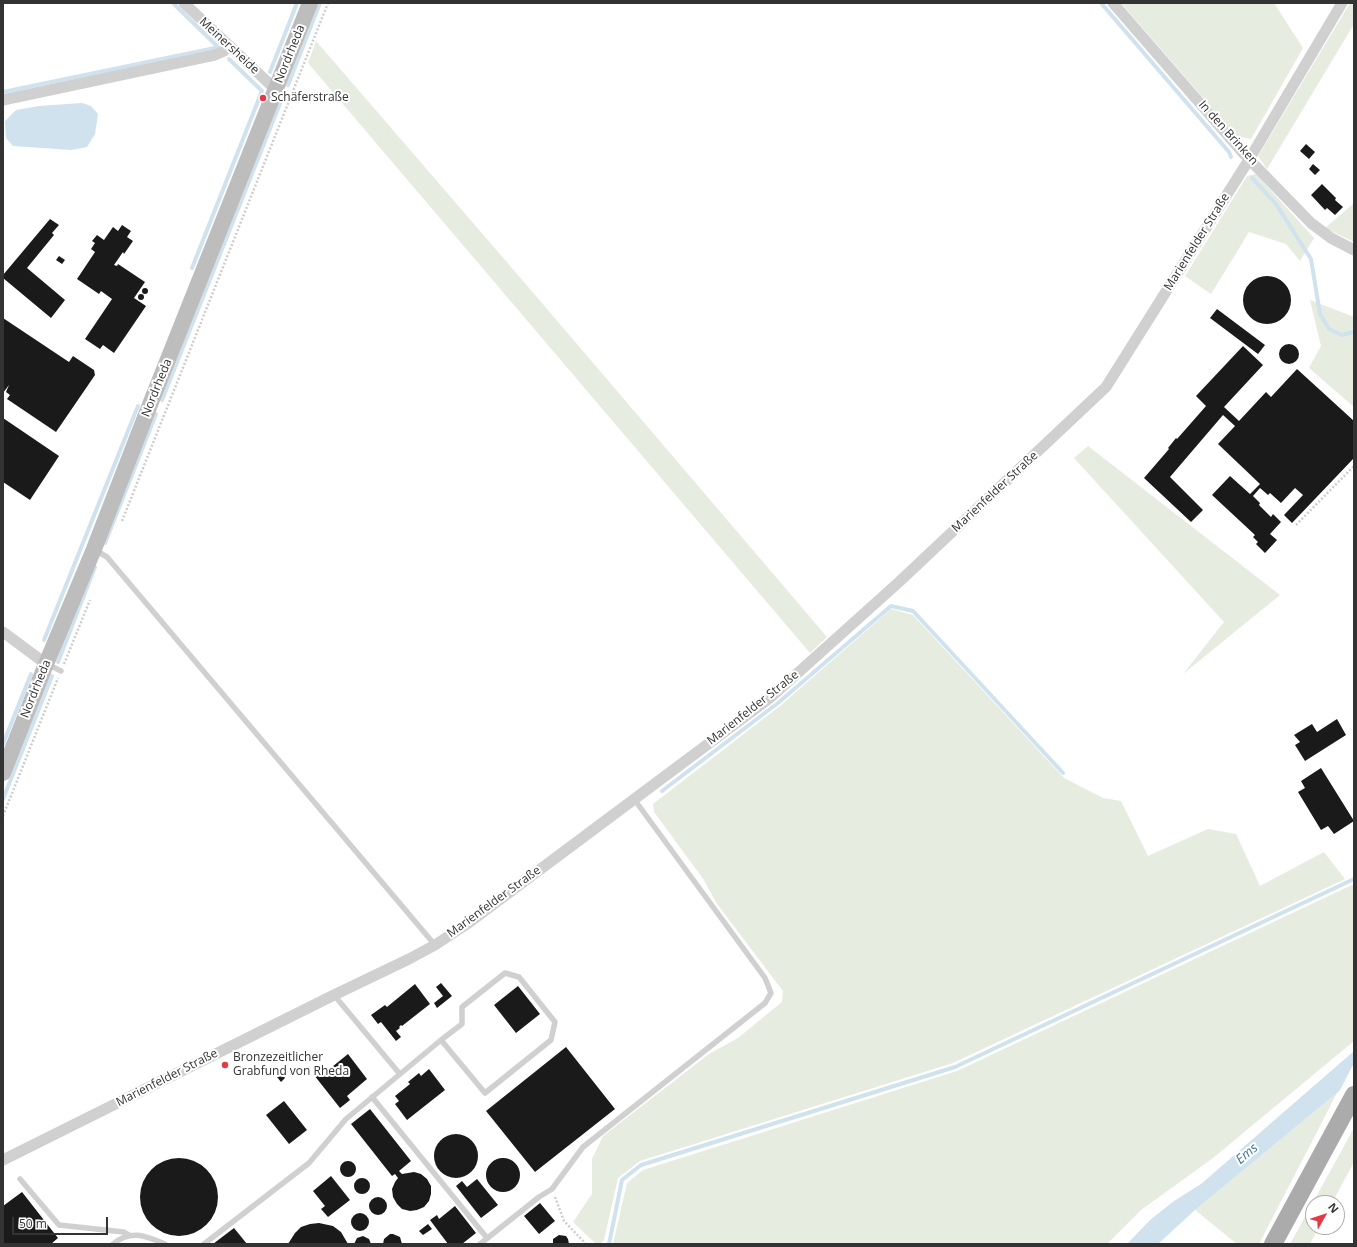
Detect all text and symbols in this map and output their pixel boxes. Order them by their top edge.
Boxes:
street label: Meinersheide [196,15,262,77]
street label: Nordrheda [272,23,308,85]
place label: Schäferstraße [271,91,349,105]
marker: Schäferstraße [258,93,268,103]
street label: In den Brinken [1195,98,1261,168]
street label: Marienfelder Straße [1161,191,1233,293]
street label: Nordrheda [139,357,175,419]
street label: Marienfelder Straße [949,449,1041,535]
street label: Nordrheda [18,658,54,720]
street label: Marienfelder Straße [704,668,802,748]
street label: Marienfelder Straße [444,863,544,941]
street label: Marienfelder Straße [114,1046,220,1110]
place label: Bronzezeitlicher Grabfund von Rheda [233,1051,349,1079]
marker: Bronzezeitlicher Grabfund von Rheda [220,1060,230,1070]
water label: Ems [1233,1140,1261,1168]
north arrow [1305,1195,1345,1235]
text: N [1325,1200,1343,1216]
scale bar [14,1209,110,1235]
text: 50 m [19,1215,47,1232]

